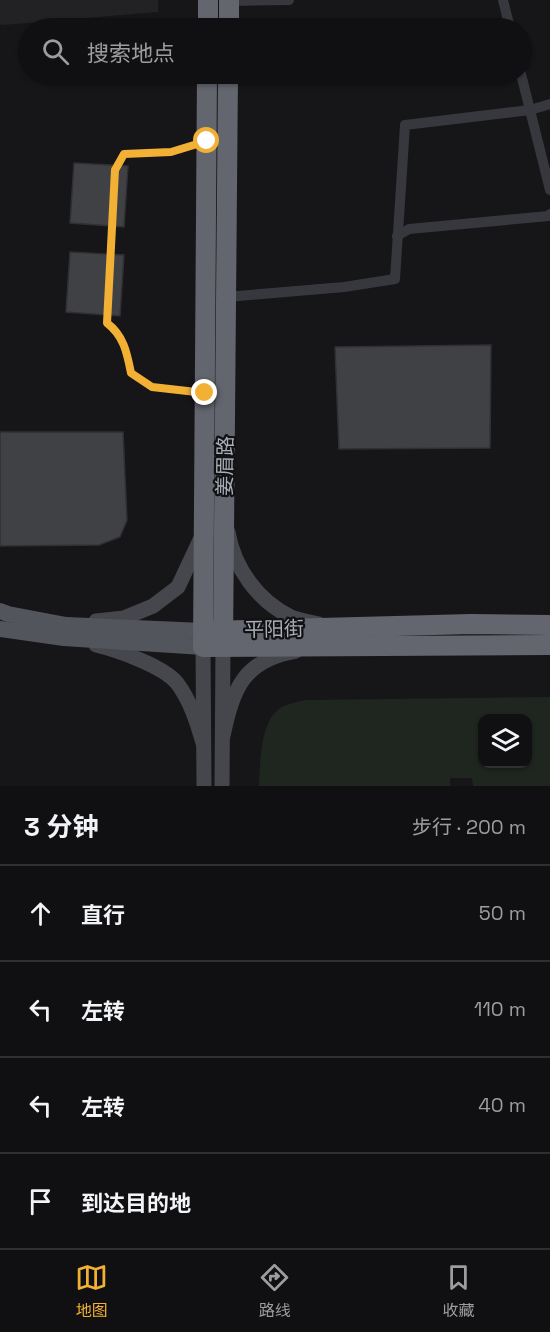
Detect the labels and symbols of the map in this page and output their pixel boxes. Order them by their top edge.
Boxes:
route start [193,127,219,153]
route end [191,379,217,405]
street label: 姜眉路 [211,436,239,496]
street label: 平阳街 [244,615,304,643]

